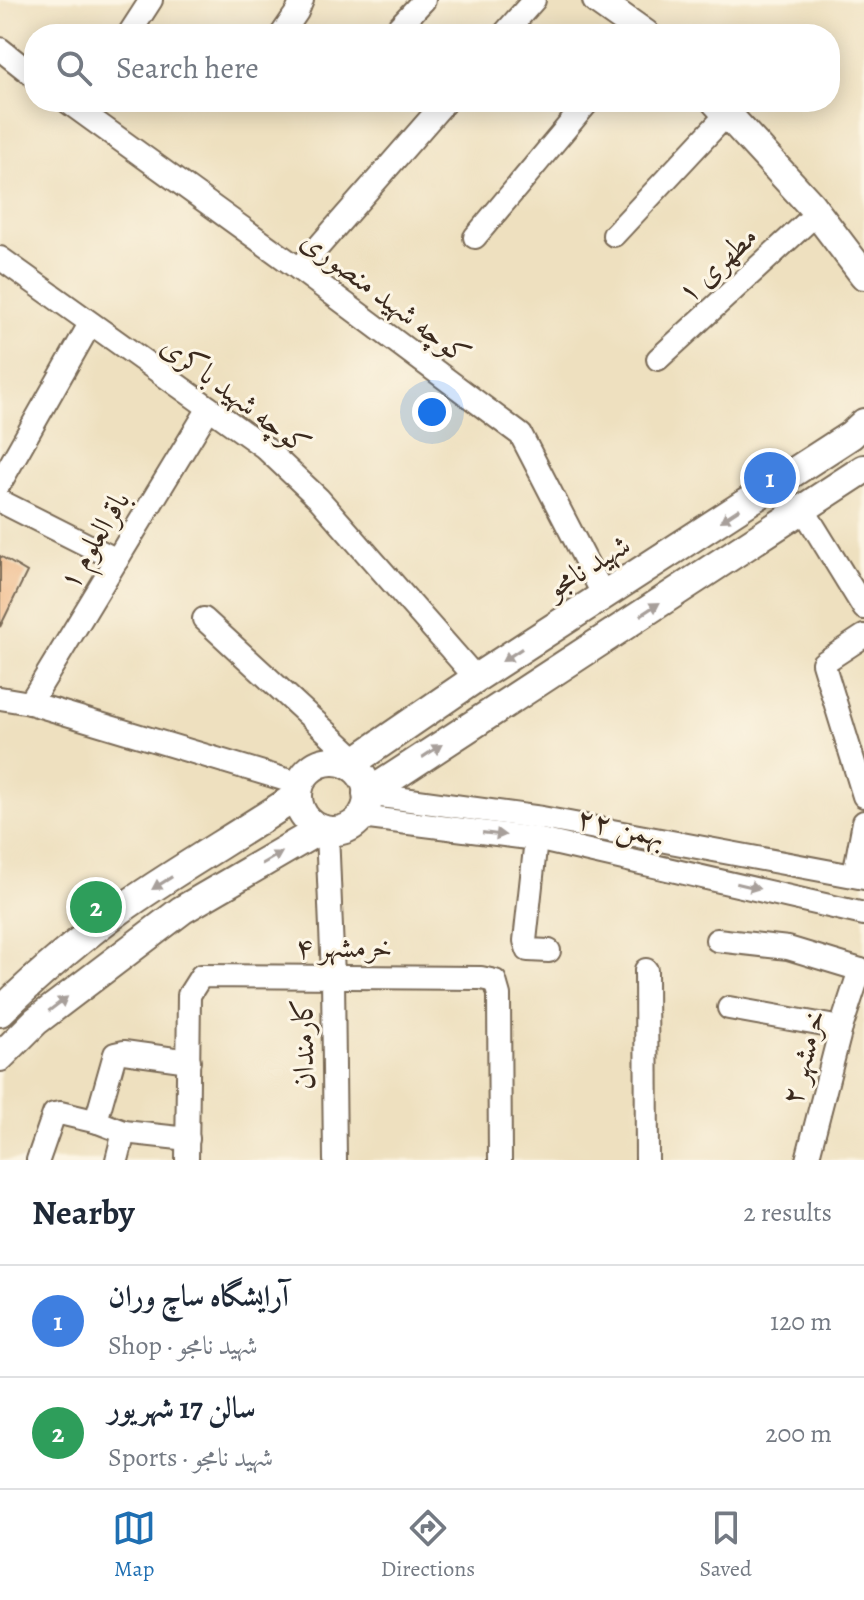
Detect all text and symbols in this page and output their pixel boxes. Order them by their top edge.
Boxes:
search box [24,24,840,112]
icon: search [52,46,96,90]
text: Search here [116,48,259,88]
street label: مطهری ۱ [668,216,766,312]
street label: کوچه شهید منصوری [292,220,479,375]
street label: کوچه شهید باکری [152,325,319,465]
your location [412,392,452,432]
pin: 1 [744,448,796,508]
street label: باقرالعلوم ۱ [49,483,144,600]
one-way arrow [720,507,741,522]
street label: شهید نامجو [536,525,638,609]
one-way arrow [639,602,661,616]
one-way arrow [501,648,522,663]
one-way arrow [422,744,443,759]
street label: ۲۲ بهمن [573,797,669,857]
one-way arrow [481,828,506,841]
one-way arrow [261,851,283,865]
one-way arrow [152,876,173,891]
pin: 2 [70,877,122,937]
one-way arrow [736,880,761,893]
street label: خرمشهر ۴ [295,927,393,967]
one-way arrow [47,997,68,1013]
street label: کارمندان [282,998,324,1090]
street label: خرمشهر ۲ [771,1005,835,1109]
text: Nearby [32,1189,135,1236]
text: 2 results [743,1195,832,1230]
text: آرایشگاه ساچ وران [108,1276,289,1316]
text: 1 [53,1304,63,1339]
text: 120 m [770,1304,832,1339]
text: Shop · شهید نامجو [108,1328,258,1363]
text: سالن 17 شهریور [108,1388,256,1428]
text: 2 [52,1416,64,1451]
text: 200 m [765,1416,832,1451]
text: Sports · شهید نامجو [108,1440,273,1475]
tab: Map [112,1506,156,1584]
tab: Directions [381,1506,475,1584]
tab: Saved [700,1506,752,1584]

